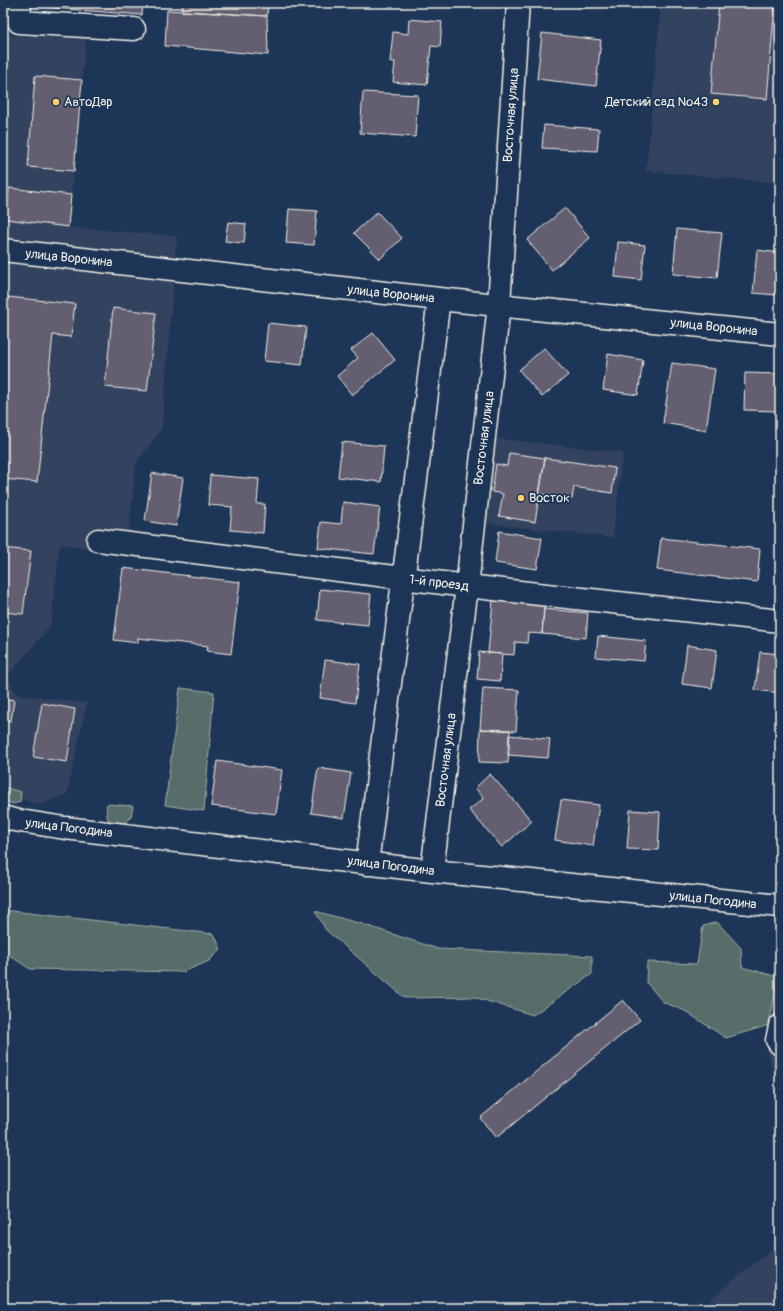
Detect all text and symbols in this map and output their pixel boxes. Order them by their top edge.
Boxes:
street label: Восточная улица [500,67,522,163]
place label: АвтоДар [64,94,112,110]
place label: Детский сад №43 [604,94,708,110]
marker: АвтоДар [51,97,61,107]
marker: Детский сад №43 [711,97,721,107]
street label: улица Воронина [24,245,113,271]
street label: улица Воронина [346,281,435,307]
street label: улица Воронина [669,314,758,340]
street label: Восточная улица [470,390,498,486]
place label: Восток [529,490,570,506]
marker: Восток [516,493,526,503]
street label: 1-й проезд [408,571,470,595]
street label: Восточная улица [432,712,460,808]
street label: улица Погодина [24,815,113,841]
street label: улица Погодина [346,853,435,879]
street label: улица Погодина [668,887,757,913]

